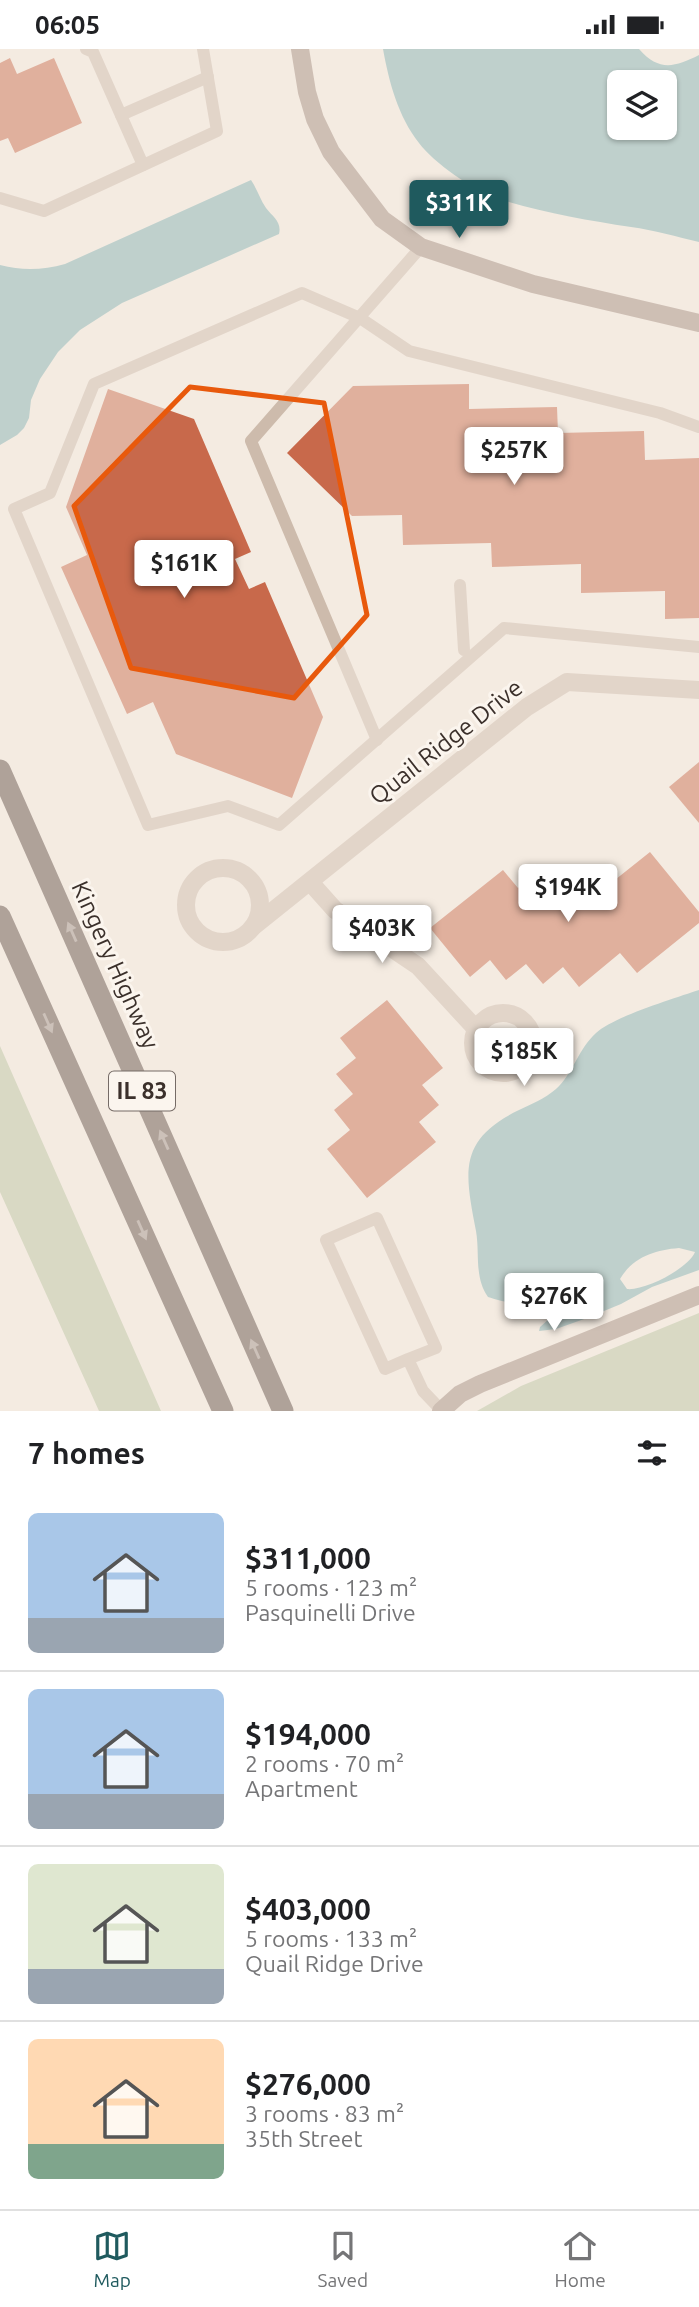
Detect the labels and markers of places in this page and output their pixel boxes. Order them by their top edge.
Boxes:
pin: $311K [410,181,508,240]
pin: $257K [465,427,563,487]
pin: $161K [135,540,233,600]
pin: $194K [519,865,617,924]
pin: $403K [333,905,431,965]
pin: $185K [475,1028,573,1088]
pin: $276K [505,1273,603,1333]

